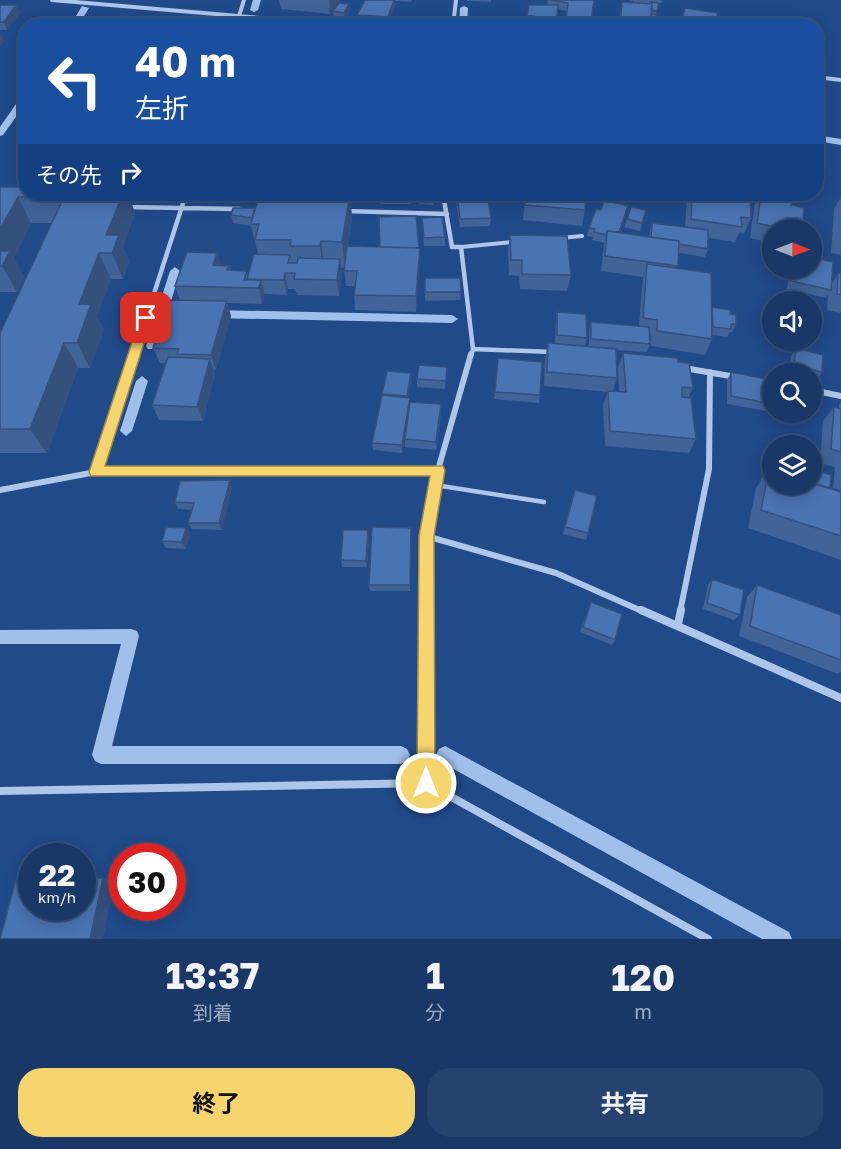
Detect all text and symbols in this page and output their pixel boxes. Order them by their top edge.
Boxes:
text: 40 m [135,36,236,86]
icon: left [36,42,114,120]
text: 左折 [135,92,189,124]
icon: right [114,156,147,189]
text: その先 [36,161,102,188]
north arrow [762,219,822,279]
map controls [762,219,822,495]
button: sound [762,291,822,351]
pin [120,292,171,343]
icon: arrive [129,301,162,334]
button: search [762,363,822,423]
button: layers [762,435,822,495]
position arrow [394,751,458,815]
speed limit sign: 30 [108,843,186,921]
text: 22 [39,857,75,893]
text: km/h [38,888,76,906]
text: 13:37 [166,954,259,997]
text: 1 [426,954,445,997]
text: 120 [611,956,675,999]
text: m [634,999,652,1023]
text: 到着 [193,1000,233,1024]
text: 分 [425,1000,445,1024]
button: 終了 [18,1068,415,1137]
button: 共有 [427,1068,823,1137]

